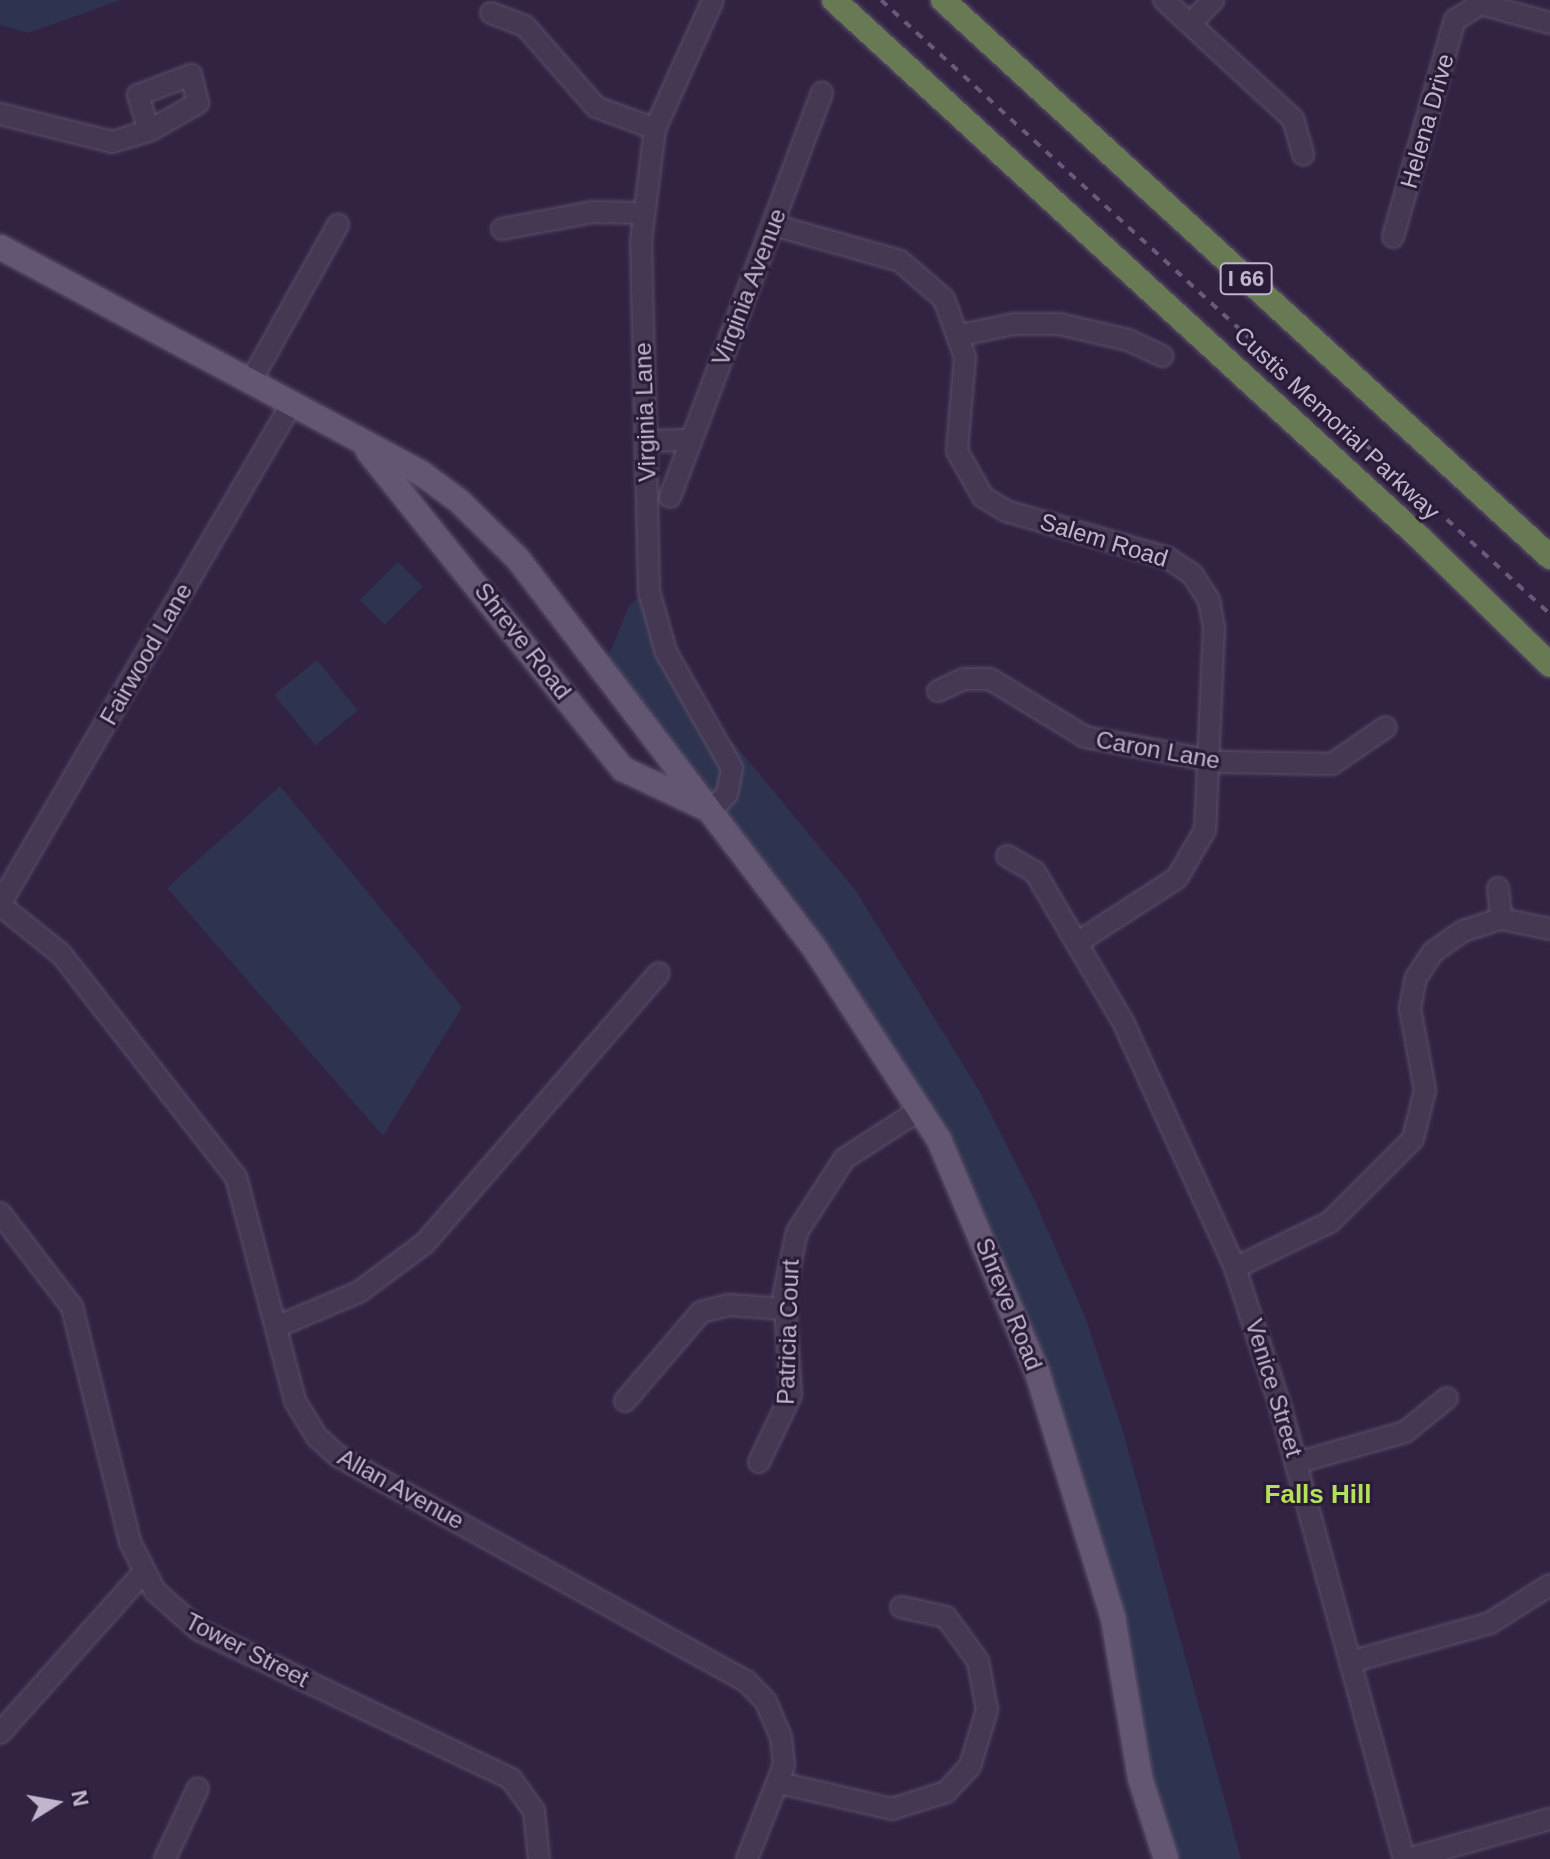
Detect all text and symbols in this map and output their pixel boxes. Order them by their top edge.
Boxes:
street label: Helena Drive [1394,50,1460,192]
street label: Virginia Avenue [706,204,792,370]
road number: I 66 [1218,261,1274,297]
street label: Custis Memorial Parkway [1228,320,1446,526]
street label: Virginia Lane [628,342,662,482]
street label: Salem Road [1037,507,1171,573]
street label: Shreve Road [469,577,577,705]
street label: Fairwood Lane [94,578,198,730]
street label: Caron Lane [1094,725,1222,775]
street label: Shreve Road [969,1234,1049,1374]
street label: Patricia Court [771,1259,805,1405]
street label: Venice Street [1239,1316,1309,1460]
street label: Allan Avenue [332,1442,470,1536]
district label: Falls Hill [1265,1479,1371,1511]
street label: Tower Street [180,1607,314,1693]
north arrow [16,1763,96,1843]
text: N [66,1788,94,1809]

